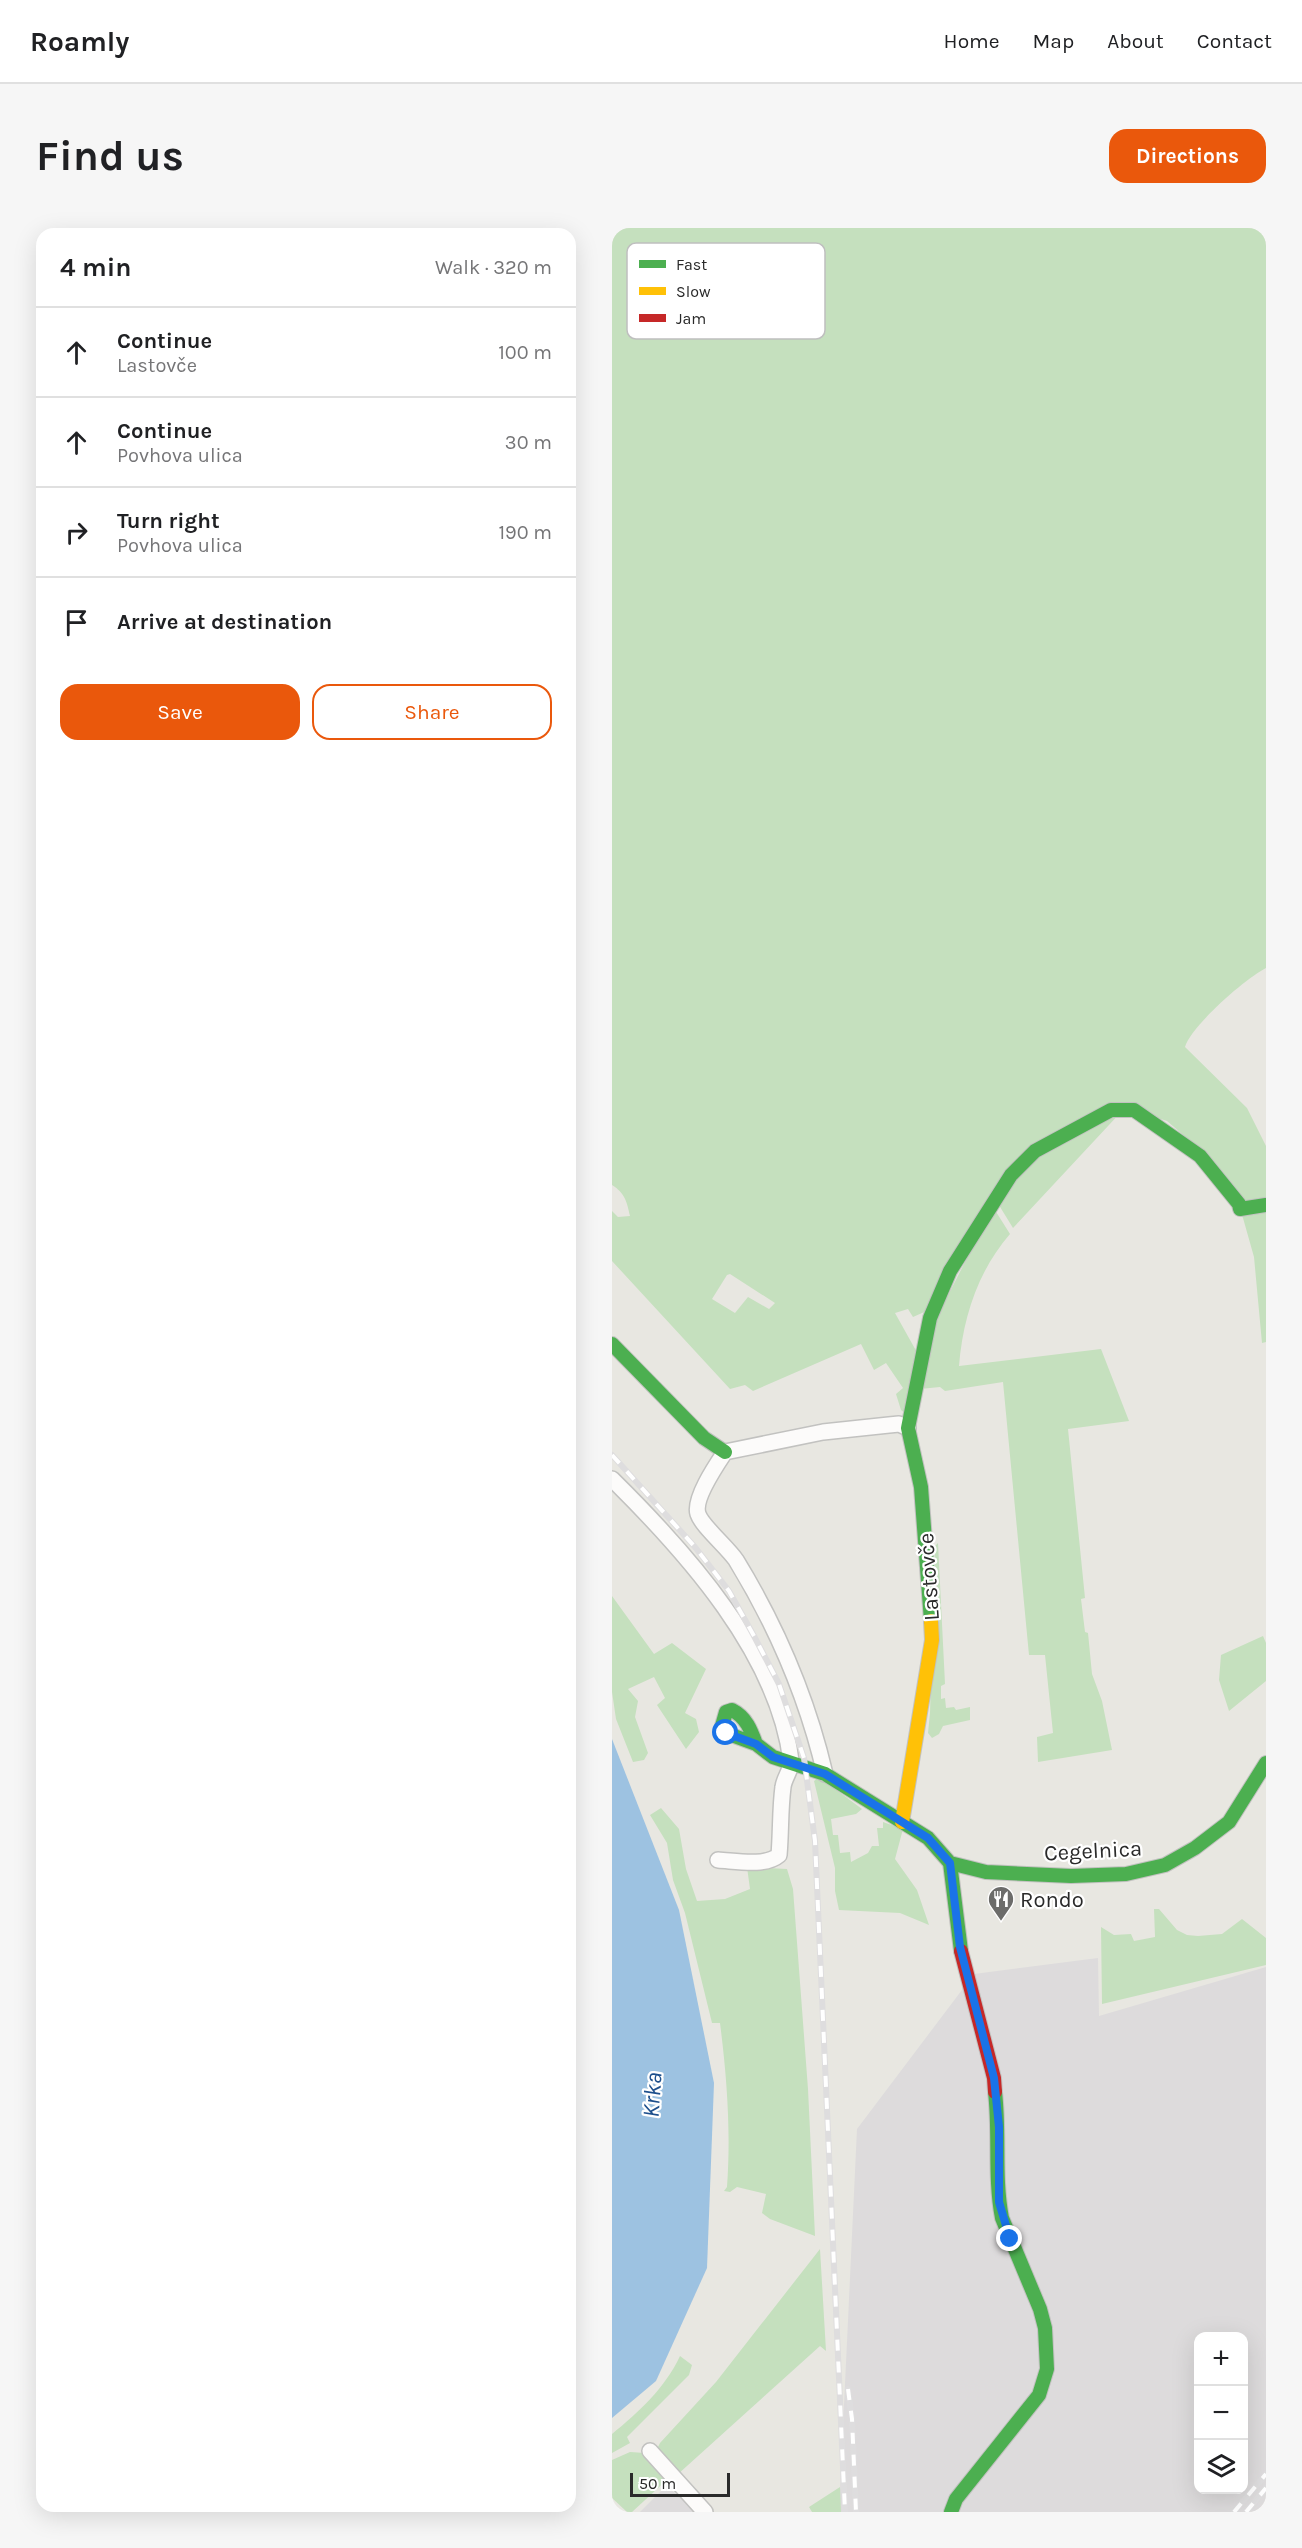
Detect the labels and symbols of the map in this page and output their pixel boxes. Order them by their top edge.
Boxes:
legend [627,243,825,339]
text: Fast [676,255,707,274]
text: Slow [676,282,711,301]
text: Jam [676,309,706,328]
street label: Lastovče [913,1532,945,1622]
route start [712,1719,738,1745]
street label: Cegelnica [1043,1835,1143,1867]
restaurant icon: Rondo [986,1884,1016,1922]
place label: Rondo [1020,1887,1084,1913]
water label: Krka [636,2071,668,2119]
route end [996,2225,1022,2251]
scale bar [630,2470,730,2498]

